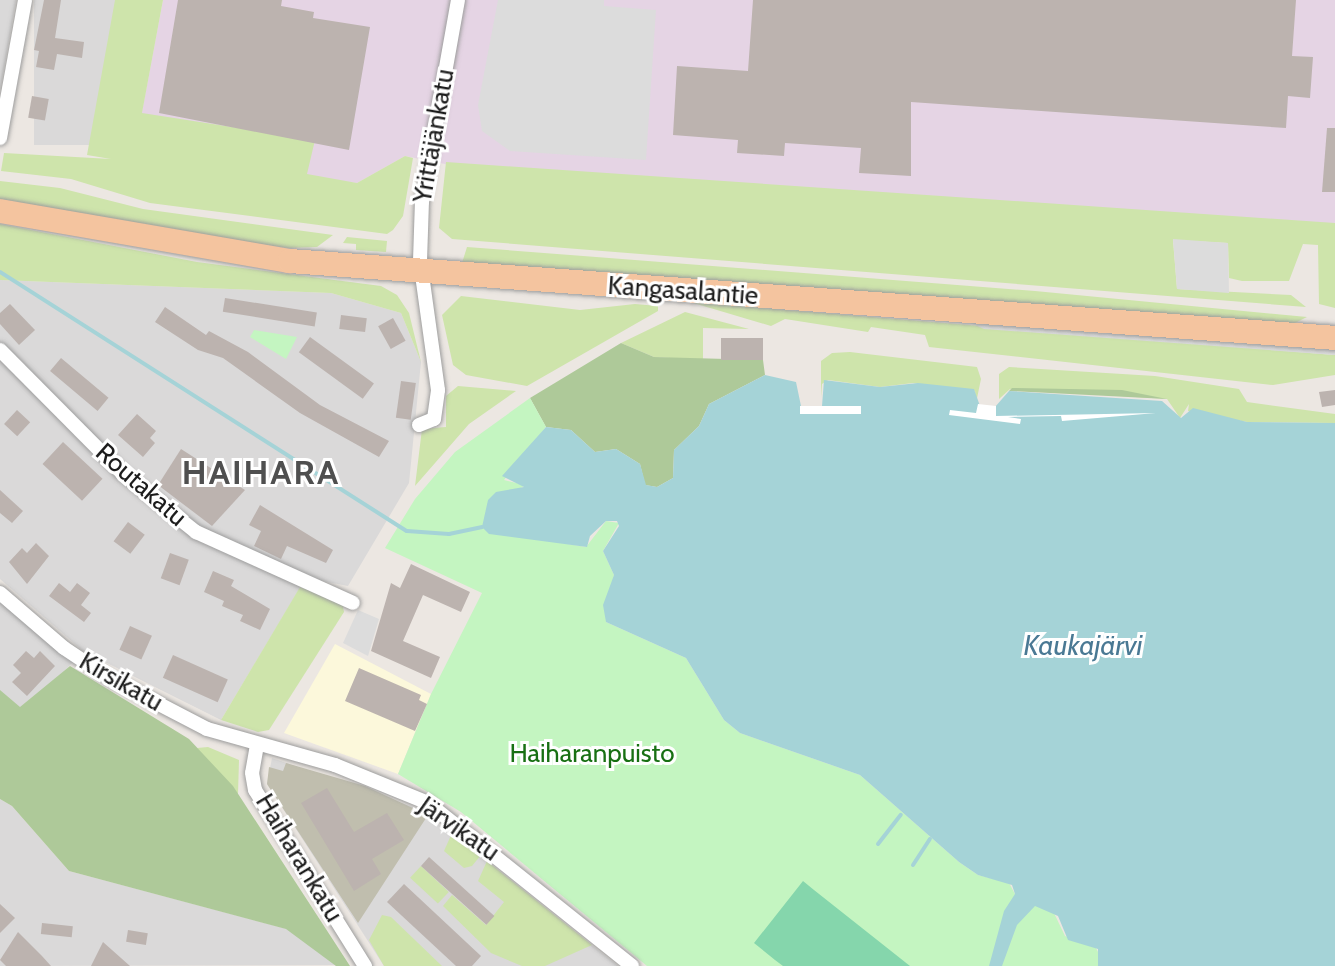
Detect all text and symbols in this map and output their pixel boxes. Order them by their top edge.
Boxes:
street label: Yrittäjänkatu [407,67,461,205]
street label: Kangasalantie [607,270,759,312]
street label: Routakatu [89,437,193,533]
district label: HAIHARA [182,453,340,493]
water label: Kaukajärvi [1024,628,1142,662]
street label: Kirsikatu [74,646,168,718]
park label: Haiharanpuisto [509,738,675,770]
street label: Haiharankatu [249,788,349,928]
street label: Järvikatu [413,790,505,868]

